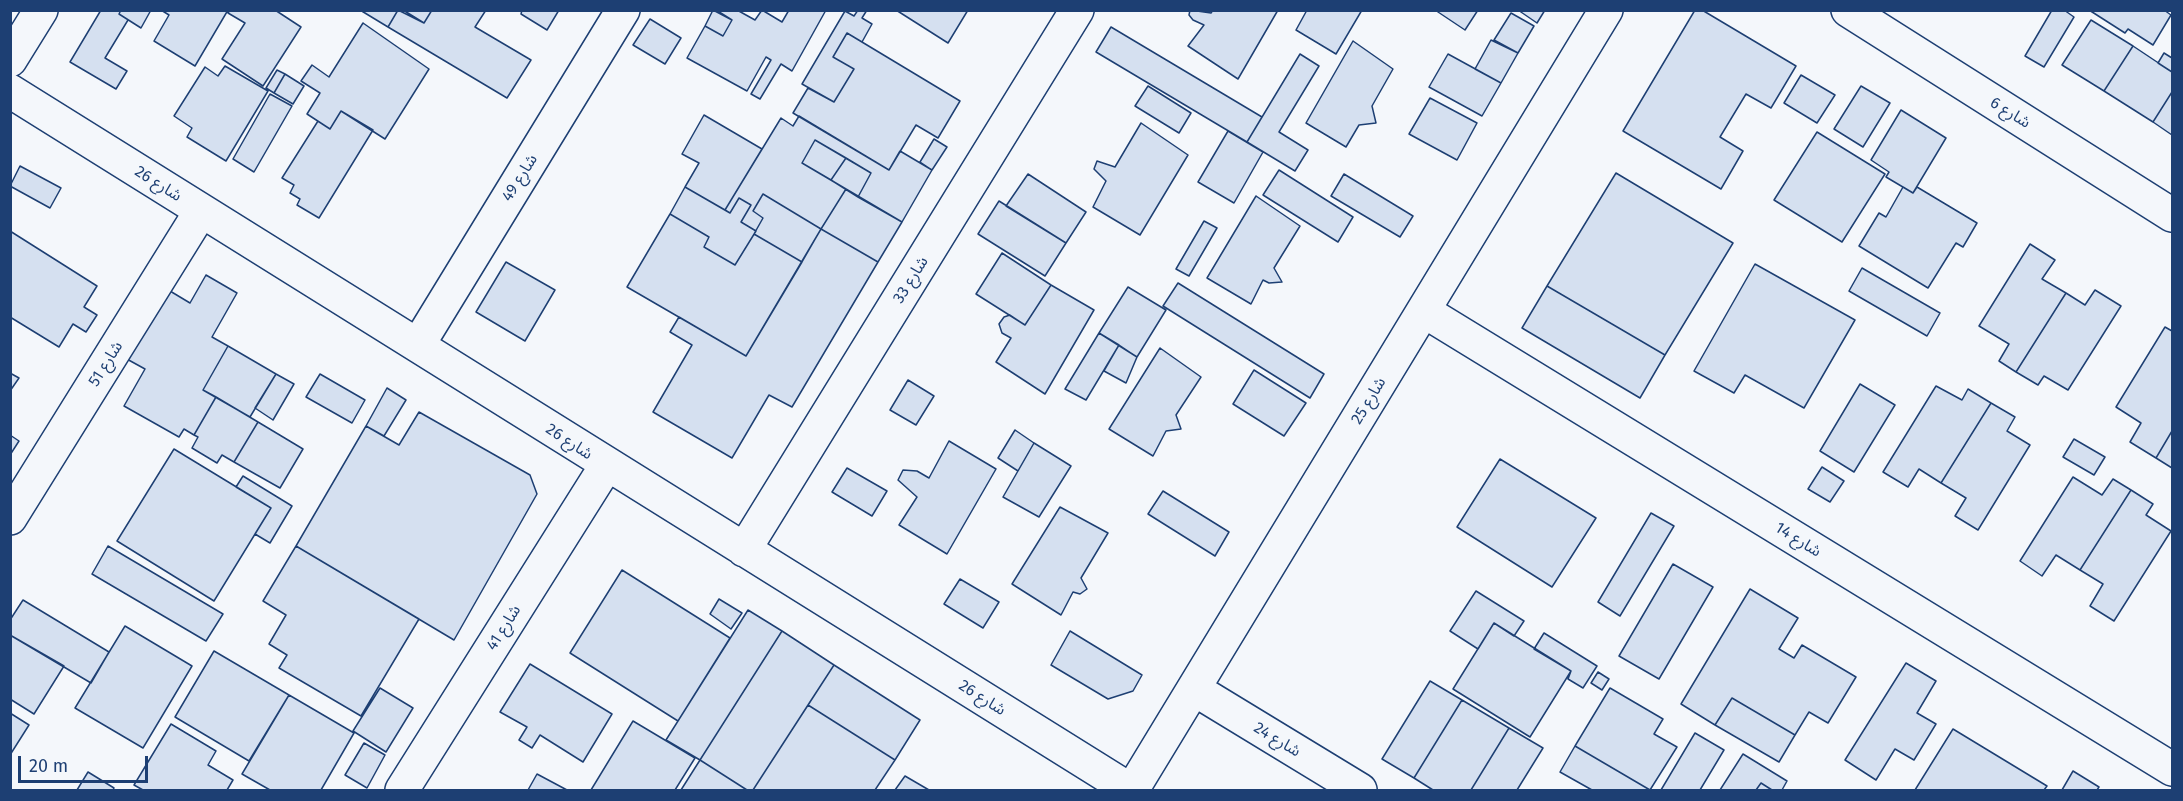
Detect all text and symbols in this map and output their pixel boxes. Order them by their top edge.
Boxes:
street label: شارع 6 [1986,93,2034,133]
street label: شارع 49 [498,151,542,205]
street label: شارع 26 [131,162,185,206]
street label: شارع 33 [889,253,933,307]
street label: شارع 51 [85,338,127,390]
street label: شارع 25 [1348,374,1390,428]
street label: شارع 26 [542,420,596,464]
street label: شارع 14 [1771,518,1825,562]
street label: شارع 41 [483,602,525,654]
street label: شارع 26 [955,676,1009,720]
street label: شارع 24 [1250,719,1304,761]
scale bar [21,744,152,782]
text: 20 m [29,755,68,777]

